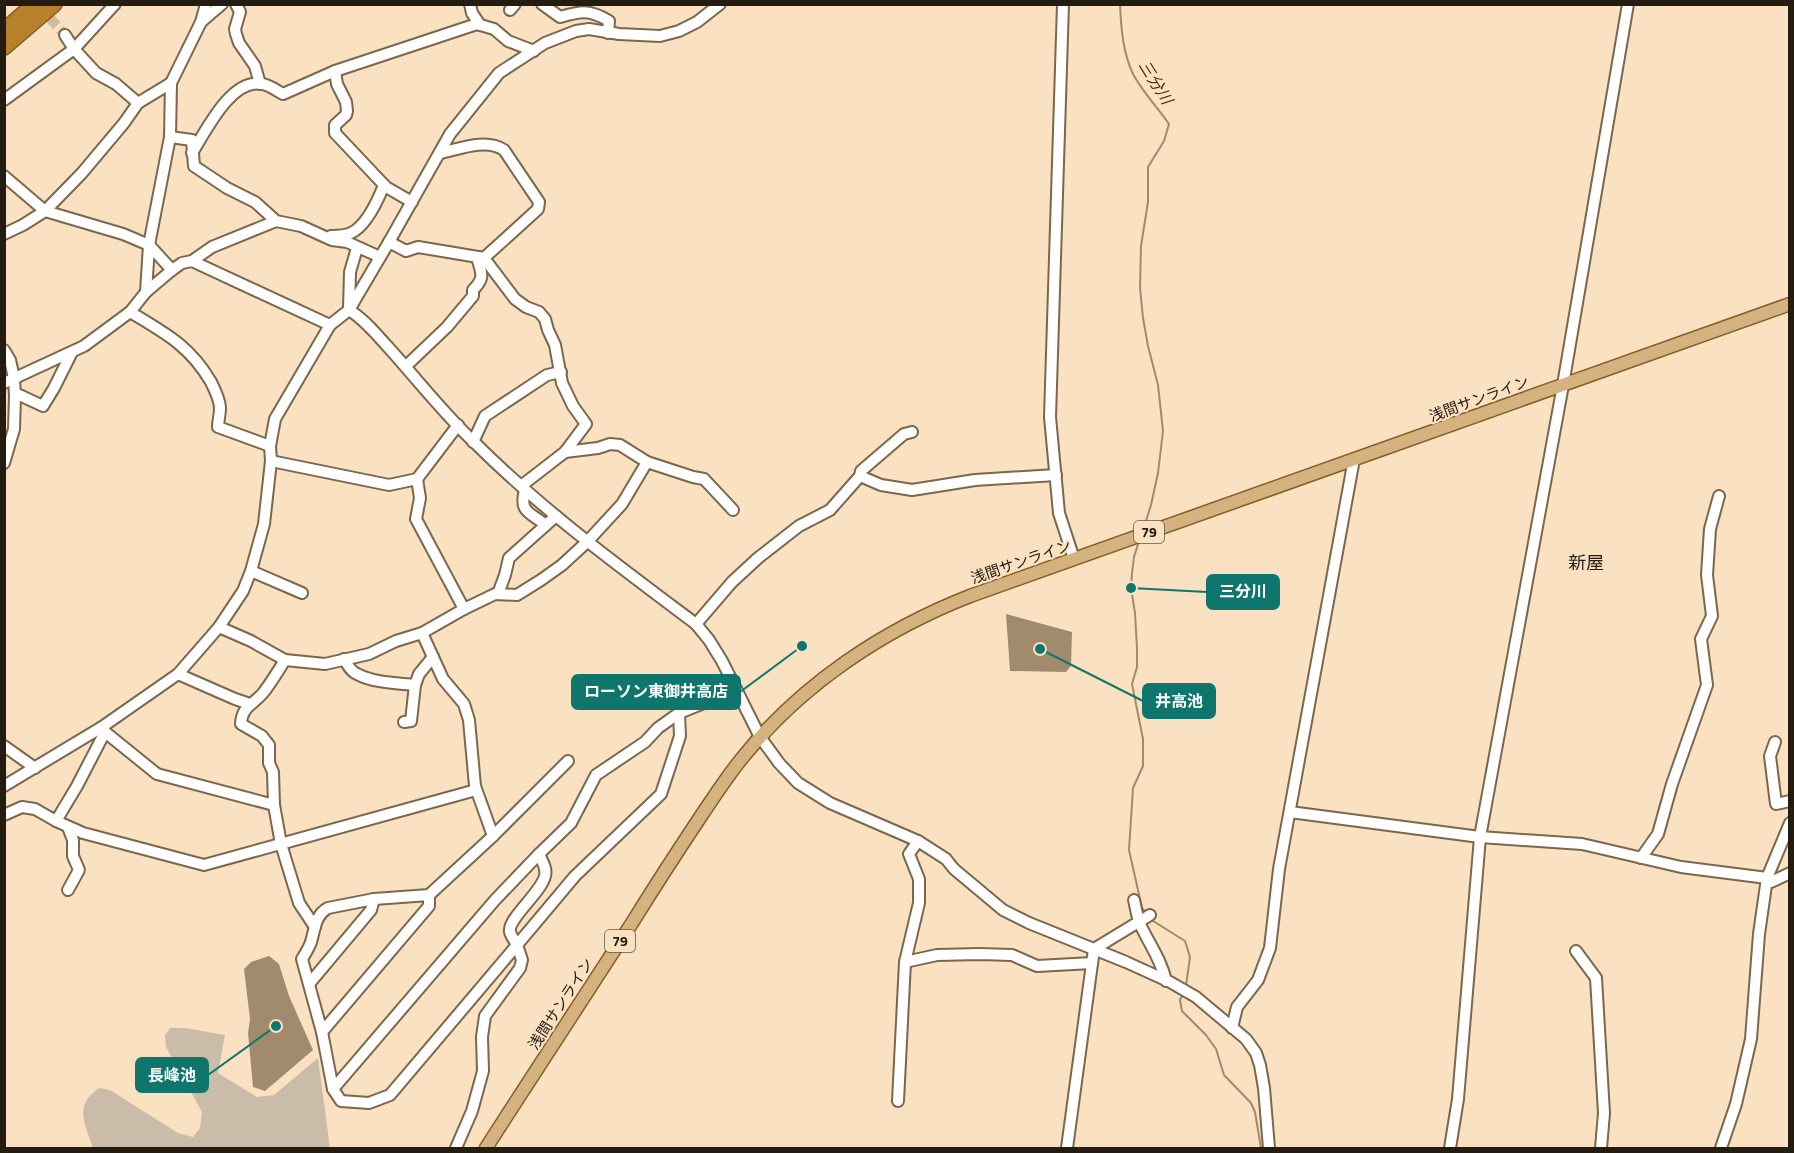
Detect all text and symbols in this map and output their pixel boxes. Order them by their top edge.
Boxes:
water label: 三分川 [1133,55,1180,110]
street label: 浅間サンライン [1426,370,1532,427]
road number: 79 [1134,521,1164,543]
street label: 浅間サンライン [967,534,1074,589]
district label: 新屋 [1568,549,1604,576]
callout: 三分川 [1207,575,1279,609]
text: 三分川 [1219,579,1267,603]
callout: ローソン東御井高店 [572,675,740,709]
text: ローソン東御井高店 [584,679,728,703]
callout: 井高池 [1143,684,1215,718]
text: 井高池 [1155,689,1203,713]
road number: 79 [605,930,635,952]
street label: 浅間サンライン [522,953,599,1054]
callout: 長峰池 [136,1058,208,1092]
text: 長峰池 [148,1063,196,1087]

